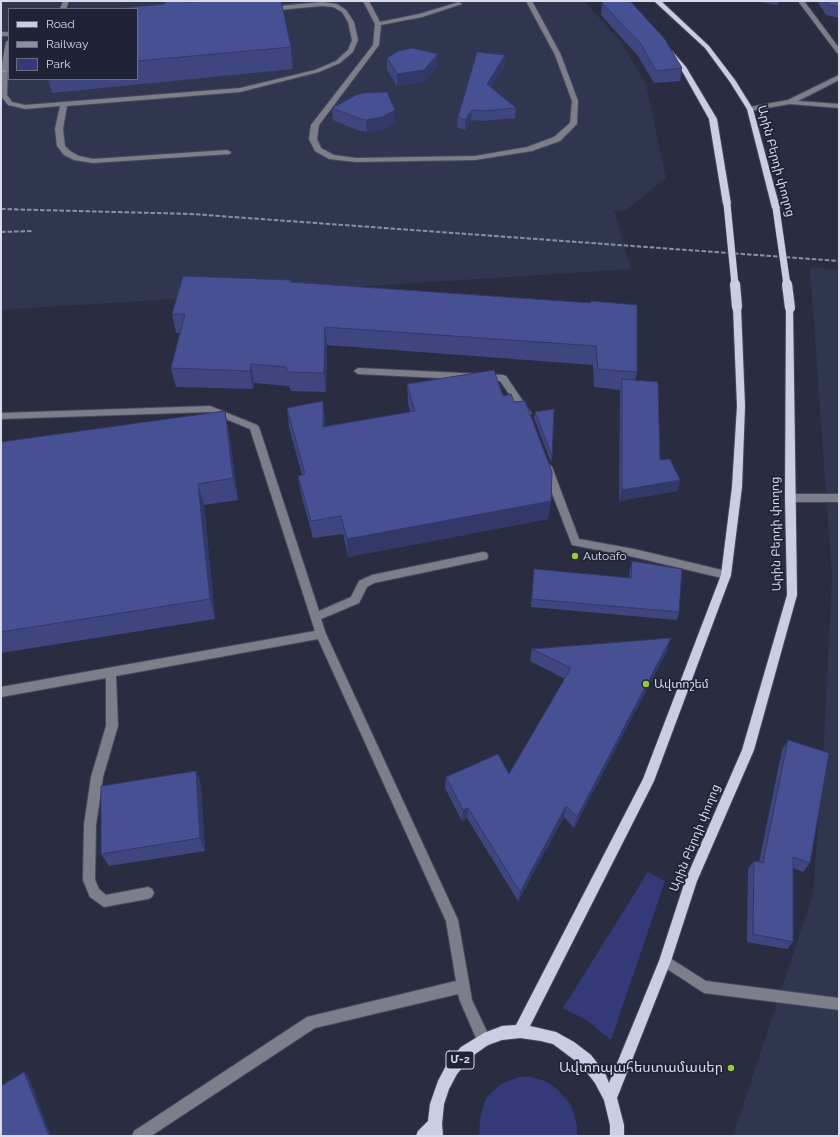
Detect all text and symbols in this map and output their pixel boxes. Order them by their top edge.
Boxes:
legend [8,8,138,80]
text: Road [46,17,75,31]
text: Railway [46,37,88,51]
text: Park [46,57,71,71]
street label: Արին Բերդի փողոց [754,104,798,218]
street label: Արին Բերդի փողոց [768,477,784,591]
place label: Autoafo [583,549,627,563]
marker: Autoafo [570,551,580,561]
place label: Ավտոշեմ [654,677,709,691]
marker: Ավտոշեմ [641,679,651,689]
street label: Արին Բերդի փողոց [667,782,723,894]
road number: Մ-2 [446,1051,474,1069]
place label: Ավտոպահեստամասեր [559,1060,723,1076]
marker: Ավտոպահեստամասեր [726,1063,736,1073]

